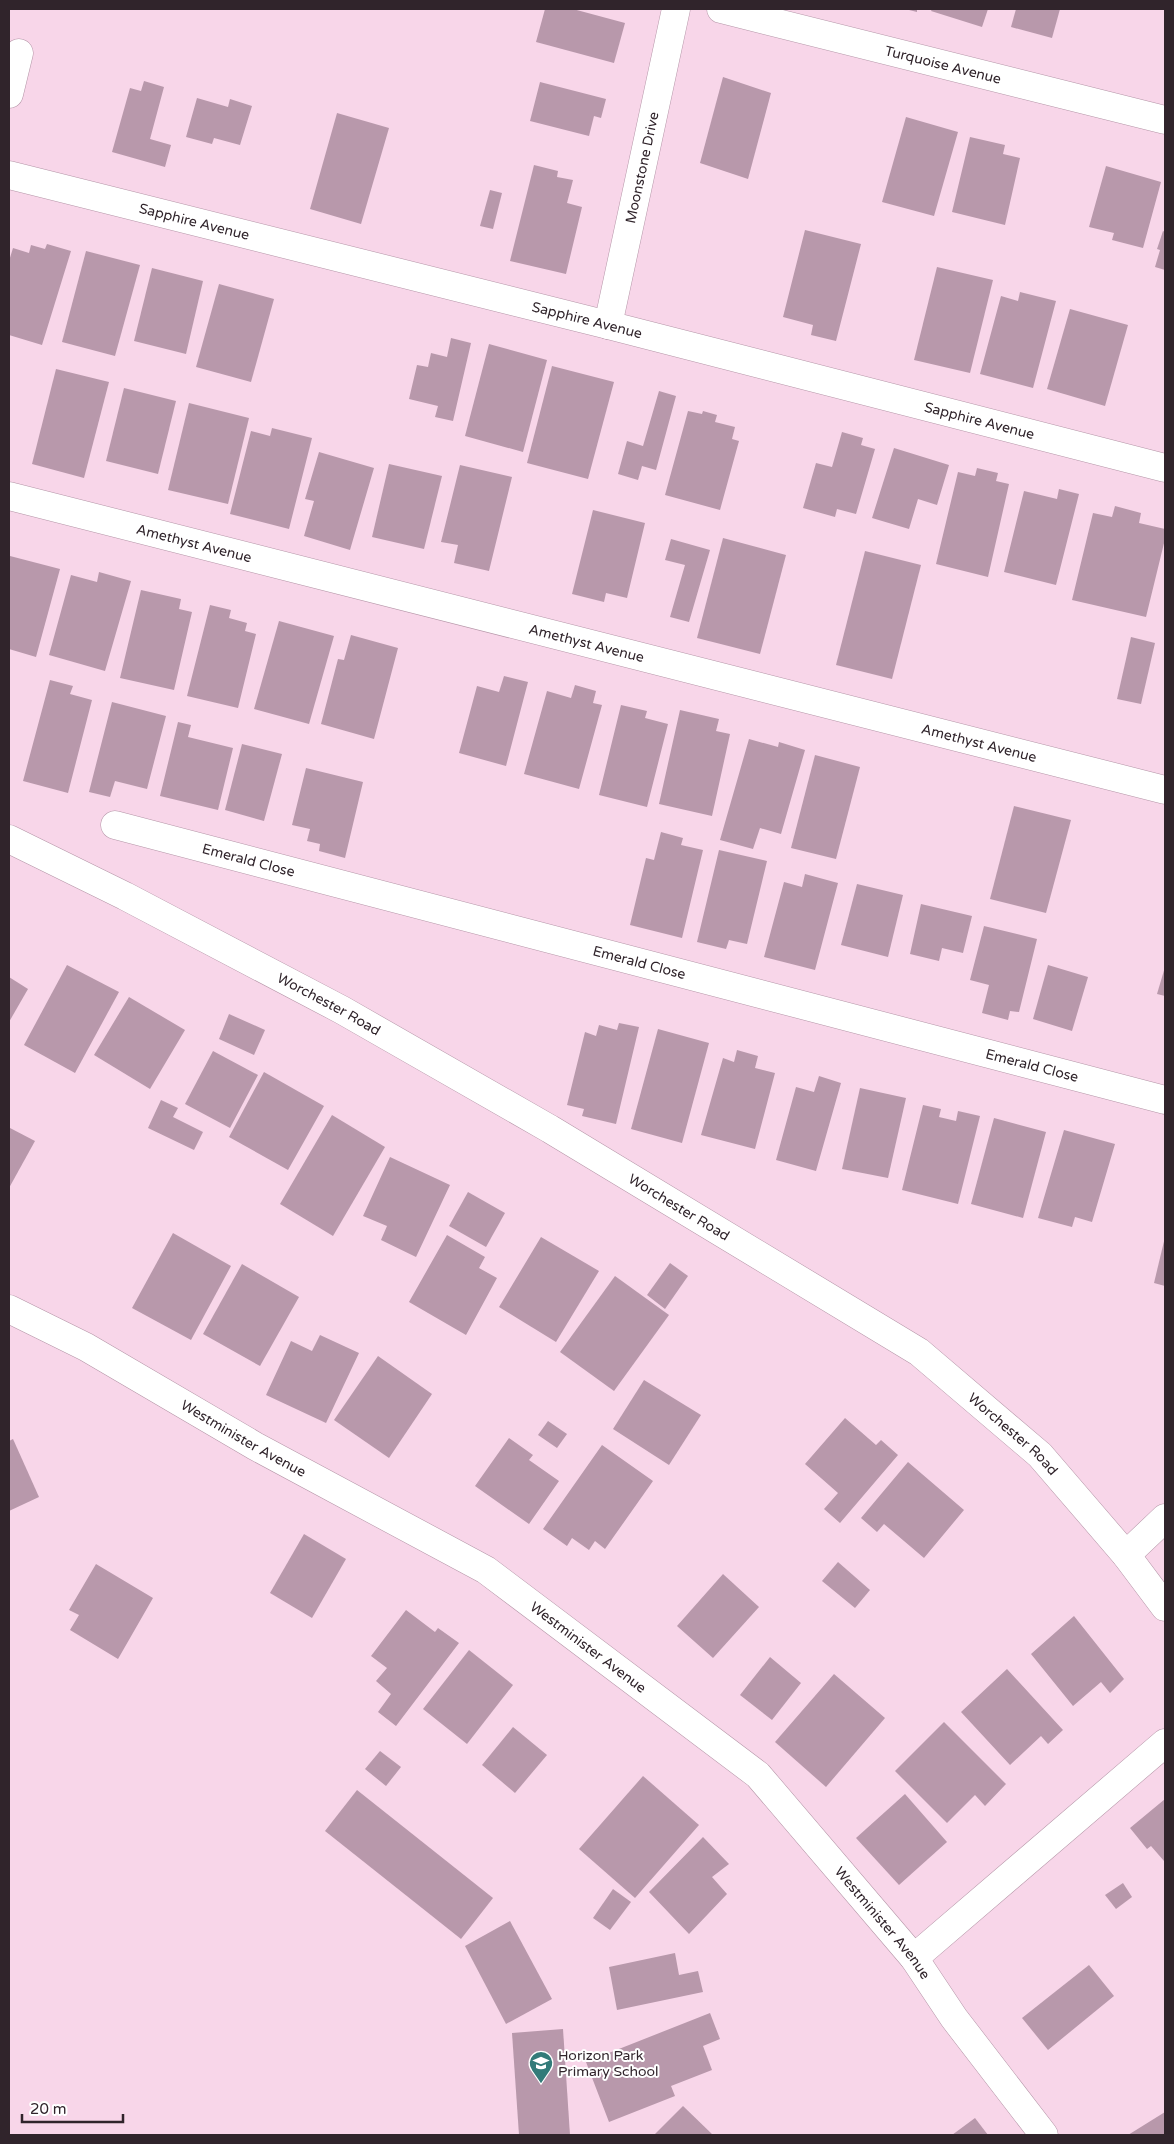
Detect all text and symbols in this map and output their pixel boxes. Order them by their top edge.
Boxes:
street label: Turquoise Avenue [883,42,1003,87]
street label: Moonstone Drive [622,110,662,225]
street label: Sapphire Avenue [137,199,251,243]
street label: Sapphire Avenue [530,298,644,342]
street label: Sapphire Avenue [923,398,1036,443]
street label: Amethyst Avenue [135,520,254,566]
street label: Amethyst Avenue [527,620,646,666]
street label: Amethyst Avenue [920,720,1039,766]
street label: Emerald Close [200,840,297,880]
street label: Emerald Close [591,942,688,983]
street label: Worchester Road [274,969,384,1039]
street label: Emerald Close [984,1045,1080,1085]
street label: Worchester Road [626,1170,733,1244]
street label: Worchester Road [965,1389,1062,1478]
street label: Westminister Avenue [178,1396,309,1480]
street label: Westminister Avenue [527,1598,650,1696]
street label: Westminister Avenue [831,1863,934,1982]
place label: Horizon Park Primary School [558,2047,659,2080]
school or university icon: Horizon Park Primary School [528,2050,554,2084]
scale bar [22,2092,124,2124]
text: 20 m [30,2100,67,2118]

